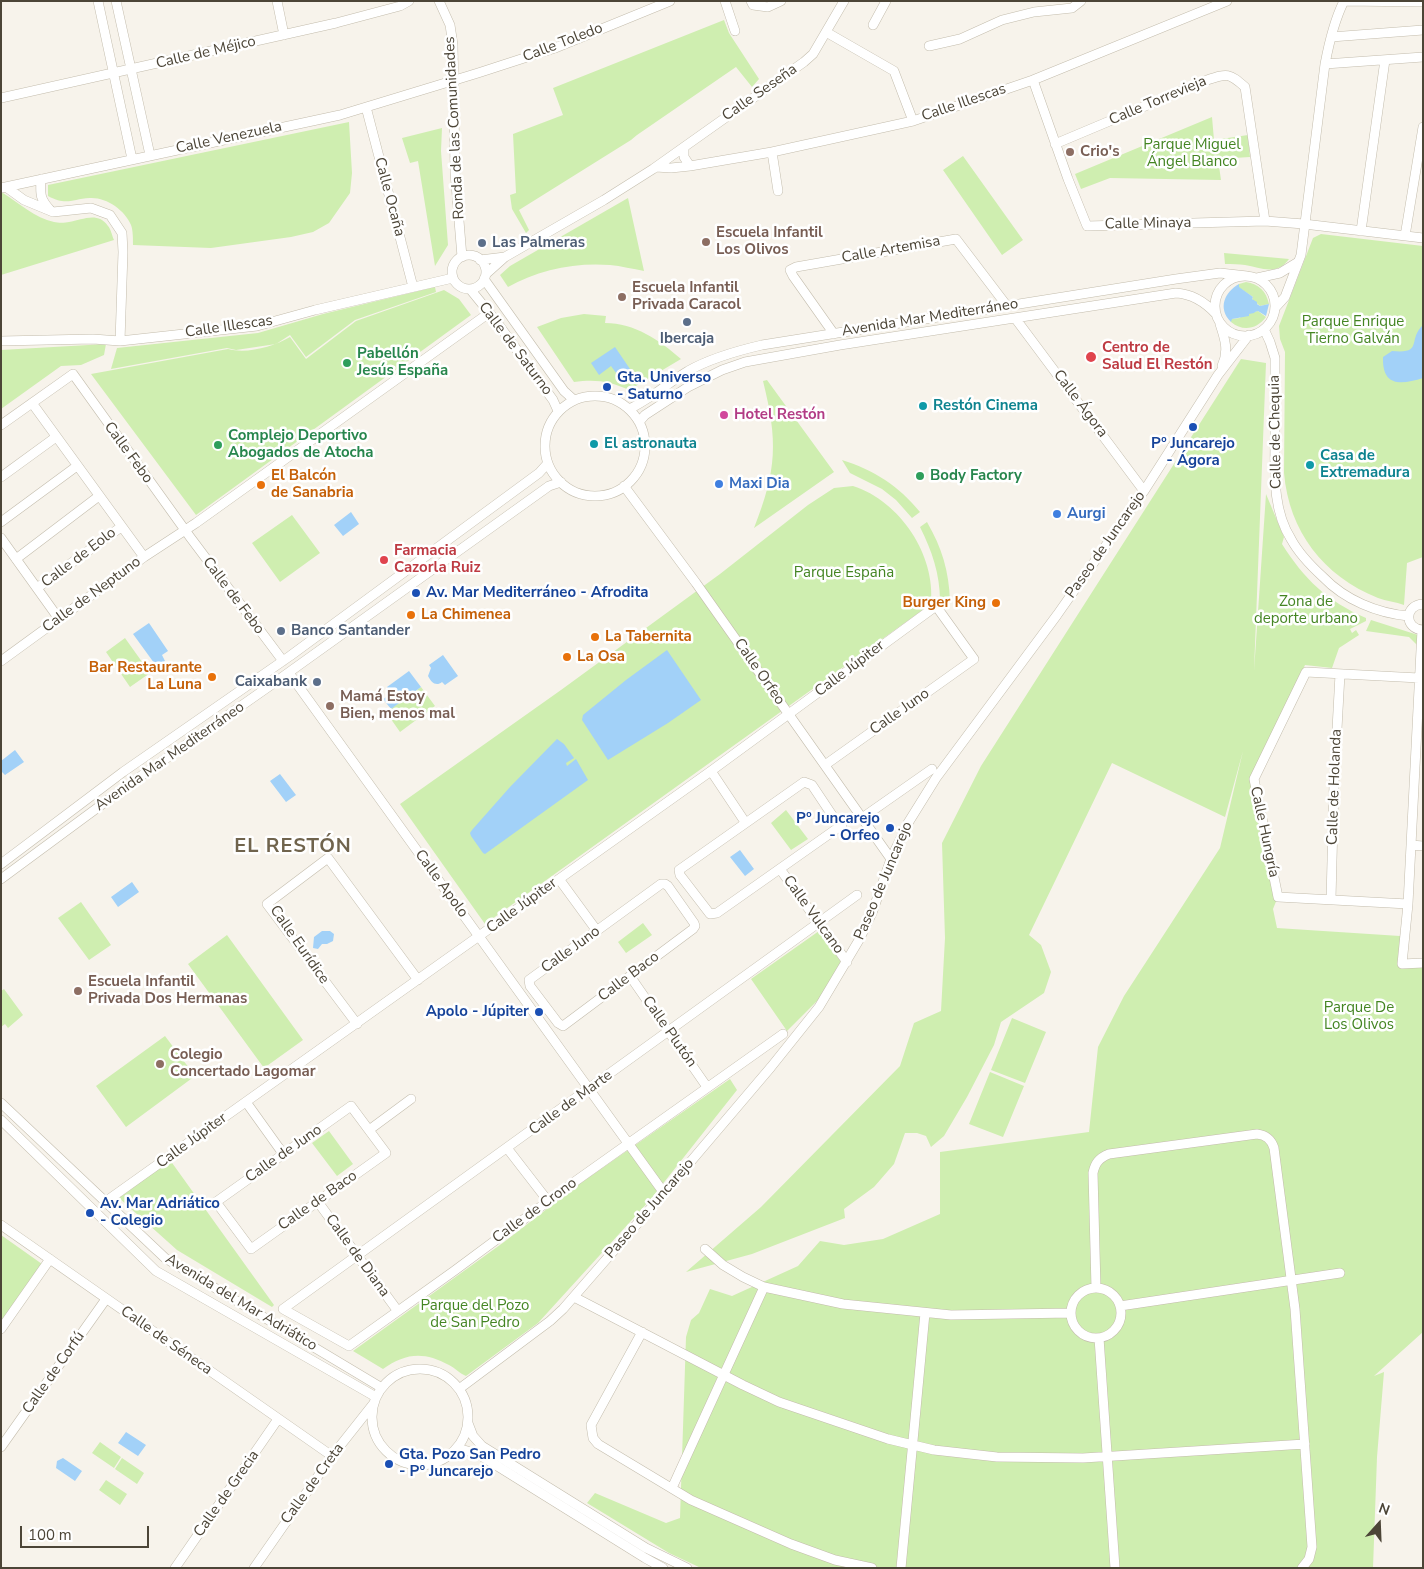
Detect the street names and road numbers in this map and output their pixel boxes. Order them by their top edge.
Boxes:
street label: Calle Toledo [521,20,605,66]
street label: Calle de Méjico [154,33,258,73]
street label: Ronda de las Comunidades [441,36,469,220]
street label: Calle Seseña [719,61,801,125]
street label: Calle Torrevieja [1107,72,1209,130]
street label: Calle Illescas [919,80,1009,126]
street label: Calle Venezuela [174,118,284,158]
street label: Calle Ocaña [370,155,408,239]
street label: Calle Minaya [1105,214,1191,234]
street label: Calle Artemisa [840,232,942,268]
street label: Avenida Mar Mediterráneo [841,295,1019,341]
street label: Calle de Saturno [474,299,556,399]
street label: Calle Illescas [184,312,274,342]
street label: Calle Ágora [1049,367,1111,441]
street label: Calle de Chequia [1266,375,1286,489]
street label: Calle Febo [100,419,156,487]
street label: Paseo de Juncarejo [1062,488,1150,602]
street label: Calle de Eolo [38,524,120,592]
street label: Calle de Neptuno [39,553,145,637]
street label: Calle de Febo [198,554,268,638]
street label: Calle Orfeo [730,635,788,709]
street label: Calle Júpiter [812,637,888,701]
street label: Calle Juno [867,685,933,739]
street label: Avenida Mar Mediterráneo [92,698,248,816]
street label: Calle de Holanda [1324,729,1346,845]
street label: Calle Hungría [1246,785,1282,879]
street label: Paseo de Juncarejo [851,819,917,943]
street label: Calle Apolo [410,847,472,921]
street label: Calle Vulcano [779,872,847,958]
street label: Calle Júpiter [483,874,561,938]
street label: Calle Eurídice [265,902,333,988]
street label: Calle Juno [538,923,604,977]
street label: Calle Baco [595,948,663,1006]
street label: Calle Plutón [638,993,700,1071]
street label: Calle de Marte [526,1067,616,1139]
street label: Calle Júpiter [153,1109,231,1173]
street label: Calle de Juno [242,1121,326,1187]
street label: Paseo de Juncarejo [602,1155,698,1263]
street label: Calle de Baco [275,1167,361,1235]
street label: Calle de Crono [489,1174,581,1248]
street label: Calle de Diana [321,1211,393,1301]
street label: Avenida del Mar Adriático [162,1250,320,1356]
street label: Calle de Séneca [117,1303,215,1379]
street label: Calle de Corfú [19,1328,89,1418]
street label: Calle de Creta [278,1440,348,1528]
street label: Calle de Grecia [191,1447,263,1541]

